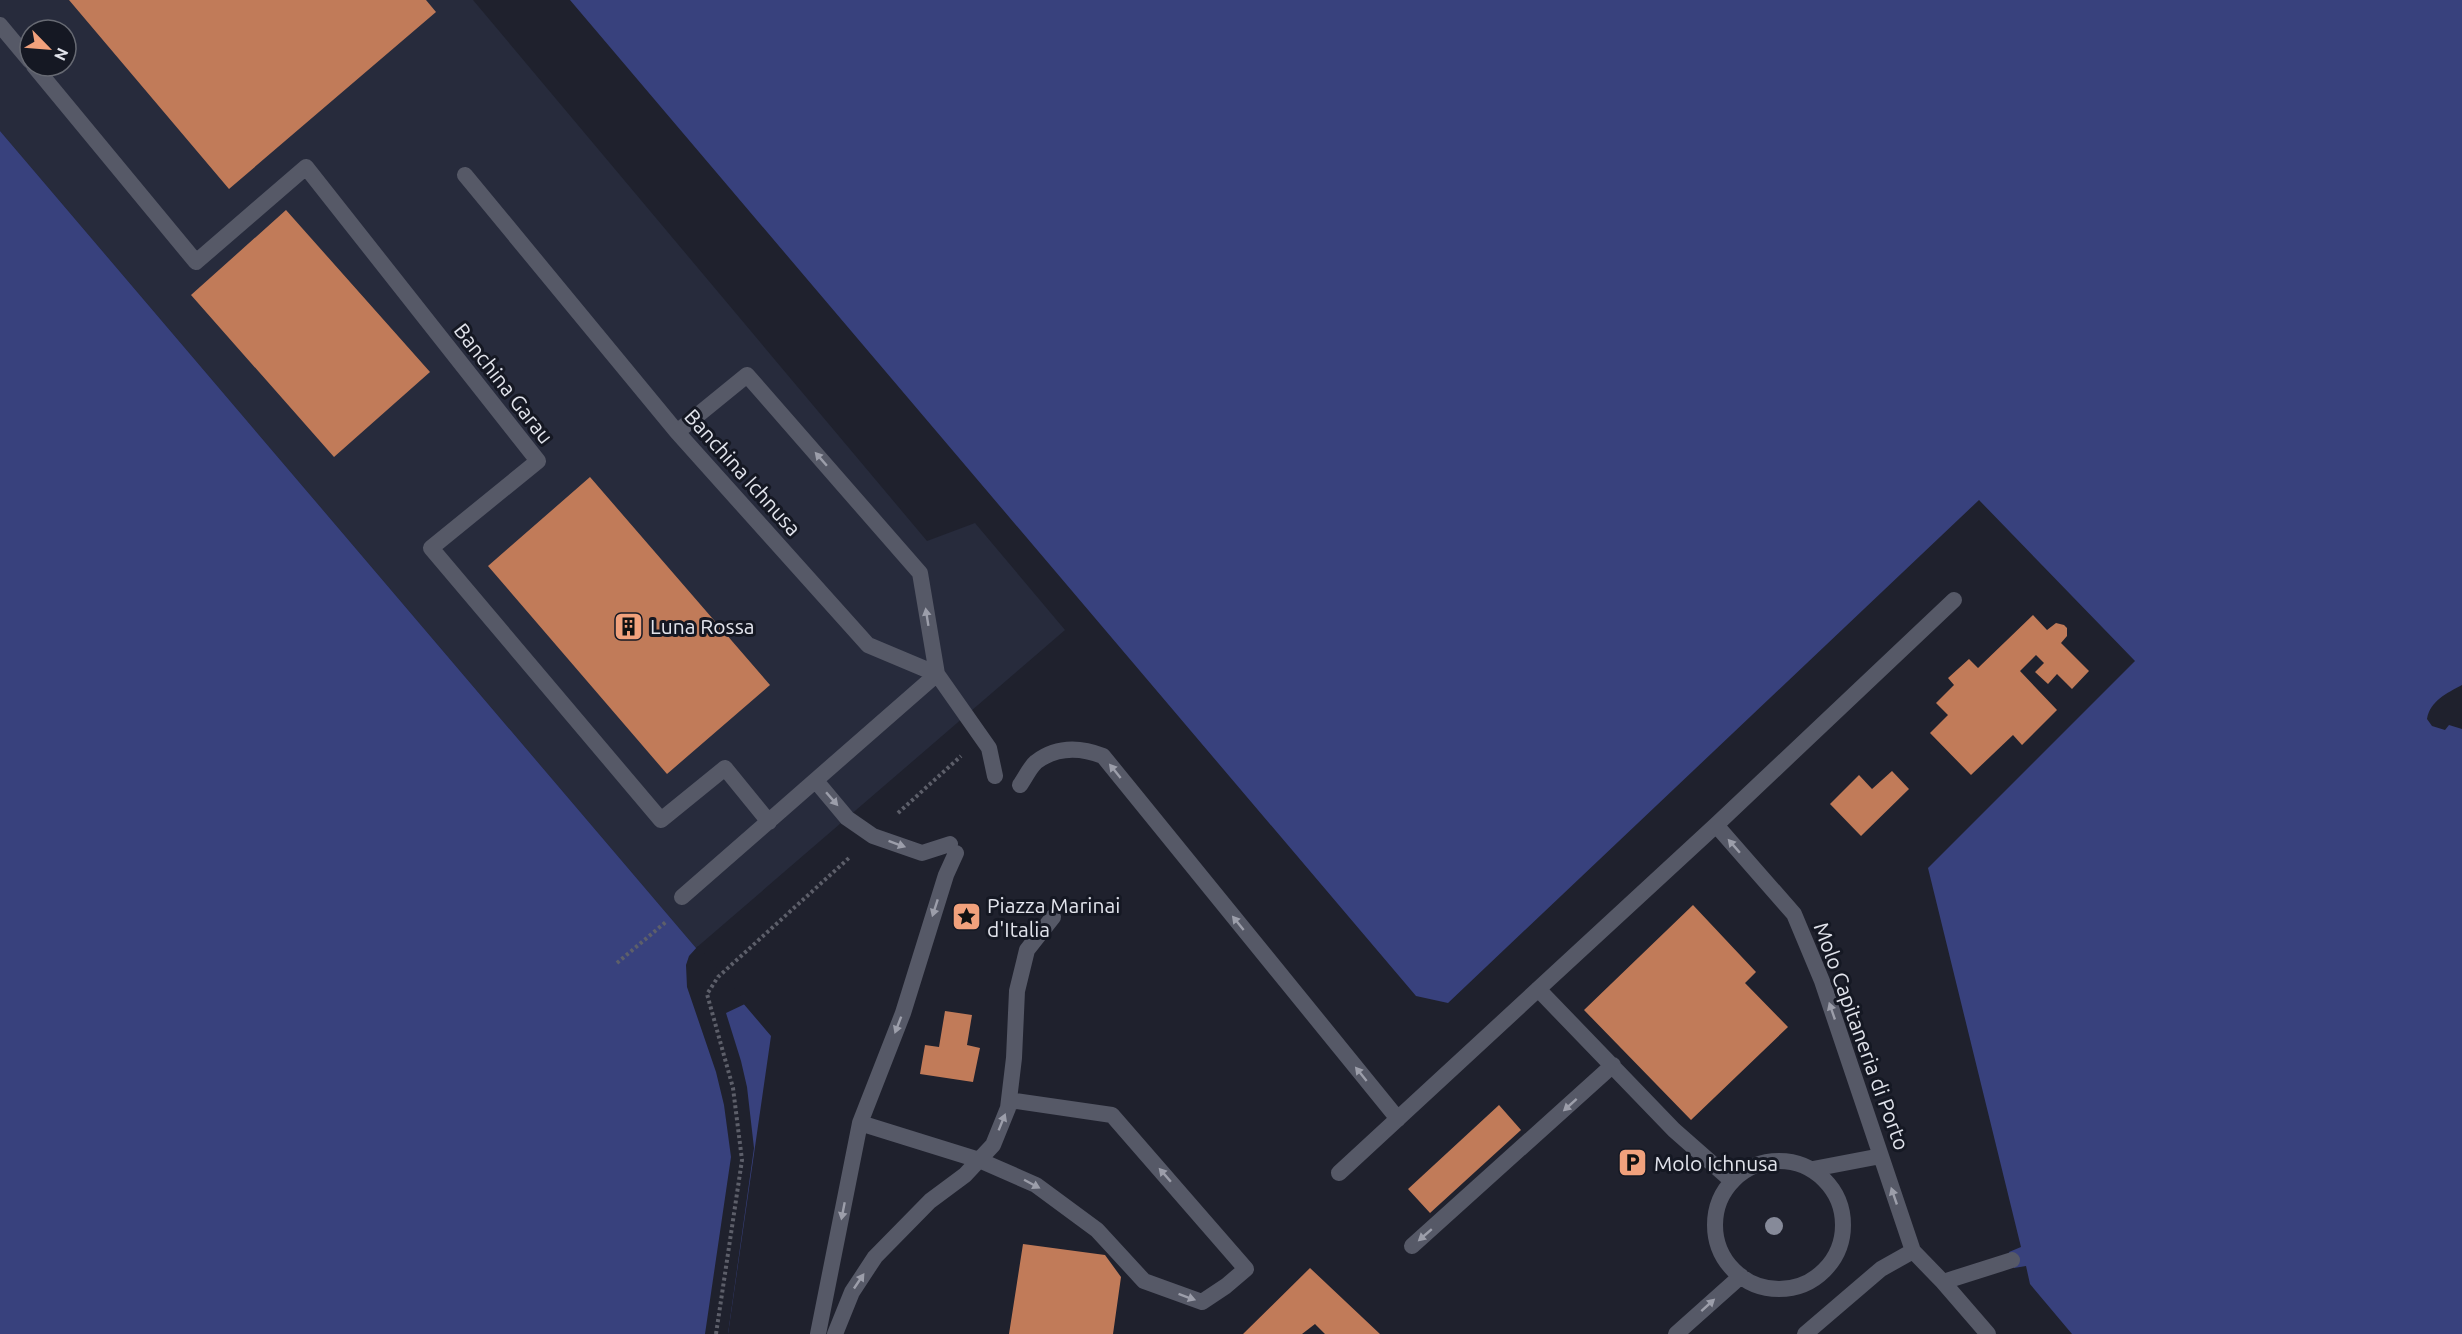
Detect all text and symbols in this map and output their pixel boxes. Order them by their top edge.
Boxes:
north arrow [18,18,78,78]
text: N [51,45,72,64]
street label: Banchina Garau [450,318,558,448]
street label: Banchina Ichnusa [680,404,806,540]
one-way arrow [814,451,827,467]
one-way arrow [922,607,931,626]
building icon: Luna Rossa [613,610,645,642]
place label: Luna Rossa [650,614,755,638]
one-way arrow [1109,764,1122,779]
one-way arrow [825,791,838,806]
one-way arrow [1728,839,1741,854]
one-way arrow [888,840,906,850]
place label: Piazza Marinai d'Italia [987,893,1120,941]
one-way arrow [930,899,939,917]
place icon: Piazza Marinai d'Italia [950,901,982,933]
one-way arrow [1232,915,1244,930]
street label: Molo Capitaneria di Porto [1810,919,1914,1153]
one-way arrow [1827,1002,1837,1020]
one-way arrow [893,1016,902,1034]
one-way arrow [1354,1066,1367,1082]
one-way arrow [1562,1098,1577,1112]
one-way arrow [997,1113,1007,1131]
parking icon: Molo Ichnusa [1617,1147,1649,1179]
place label: Molo Ichnusa [1654,1151,1778,1175]
one-way arrow [1159,1168,1172,1183]
one-way arrow [1024,1179,1041,1189]
one-way arrow [1889,1187,1899,1205]
one-way arrow [837,1202,847,1220]
one-way arrow [1418,1228,1433,1241]
one-way arrow [853,1273,864,1289]
one-way arrow [1178,1293,1196,1303]
one-way arrow [1700,1299,1715,1312]

